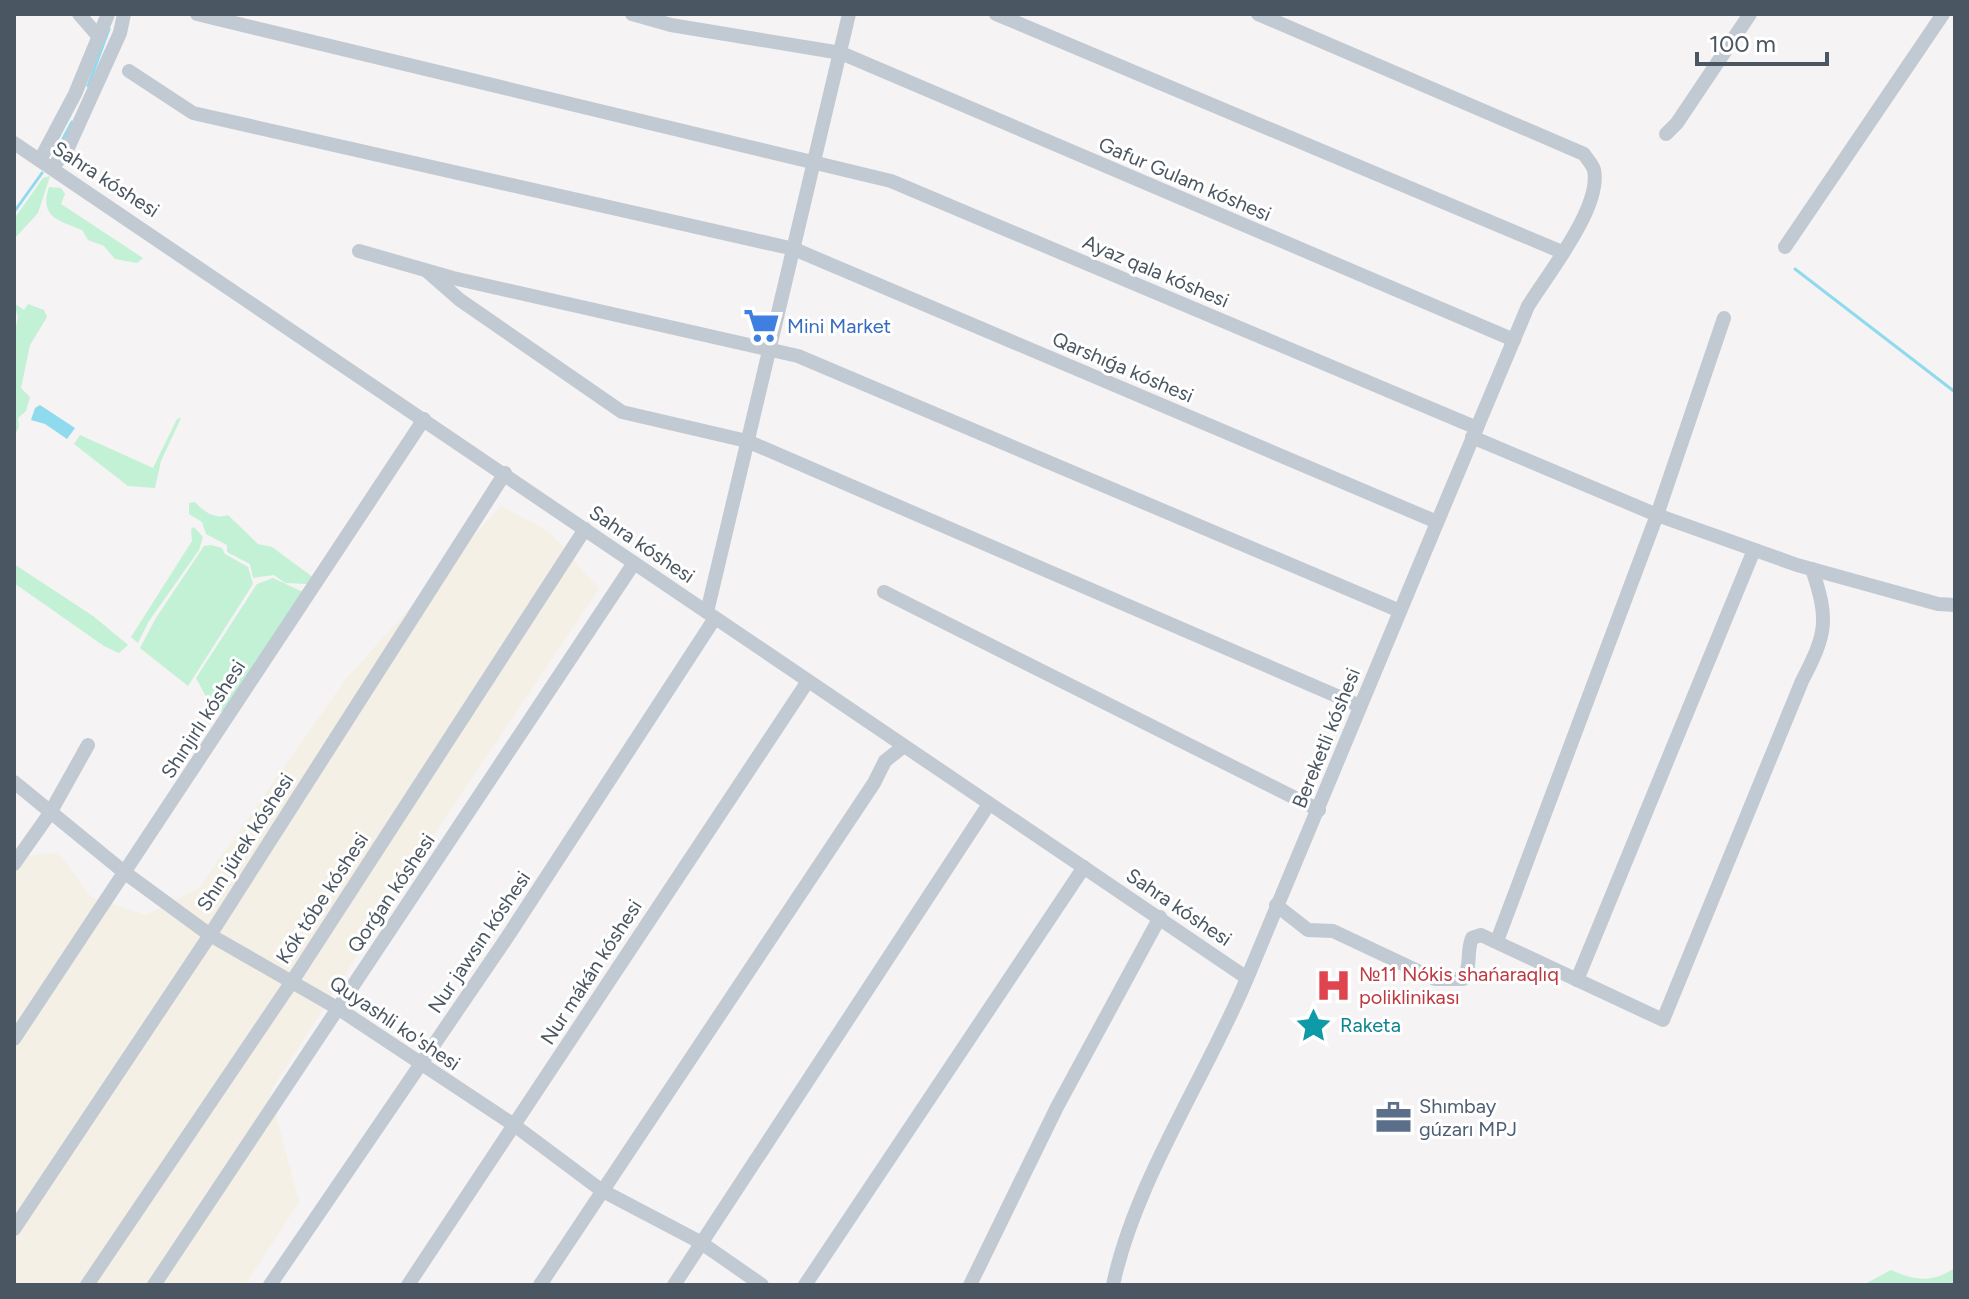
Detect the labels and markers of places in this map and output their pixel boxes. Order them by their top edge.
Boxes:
supermarket icon: Mini Market [742,307,780,345]
place label: Mini Market [787,314,891,338]
place label: №11 Nókis shańaraqlıq poliklinikası [1359,962,1559,1009]
hospital icon: №11 Nókis shańaraqlıq poliklinikası [1314,966,1352,1004]
place icon: Raketa [1295,1006,1333,1044]
place label: Raketa [1340,1013,1401,1037]
place label: Shımbay gúzarı MPJ [1419,1094,1517,1141]
office icon: Shımbay gúzarı MPJ [1374,1098,1412,1136]

